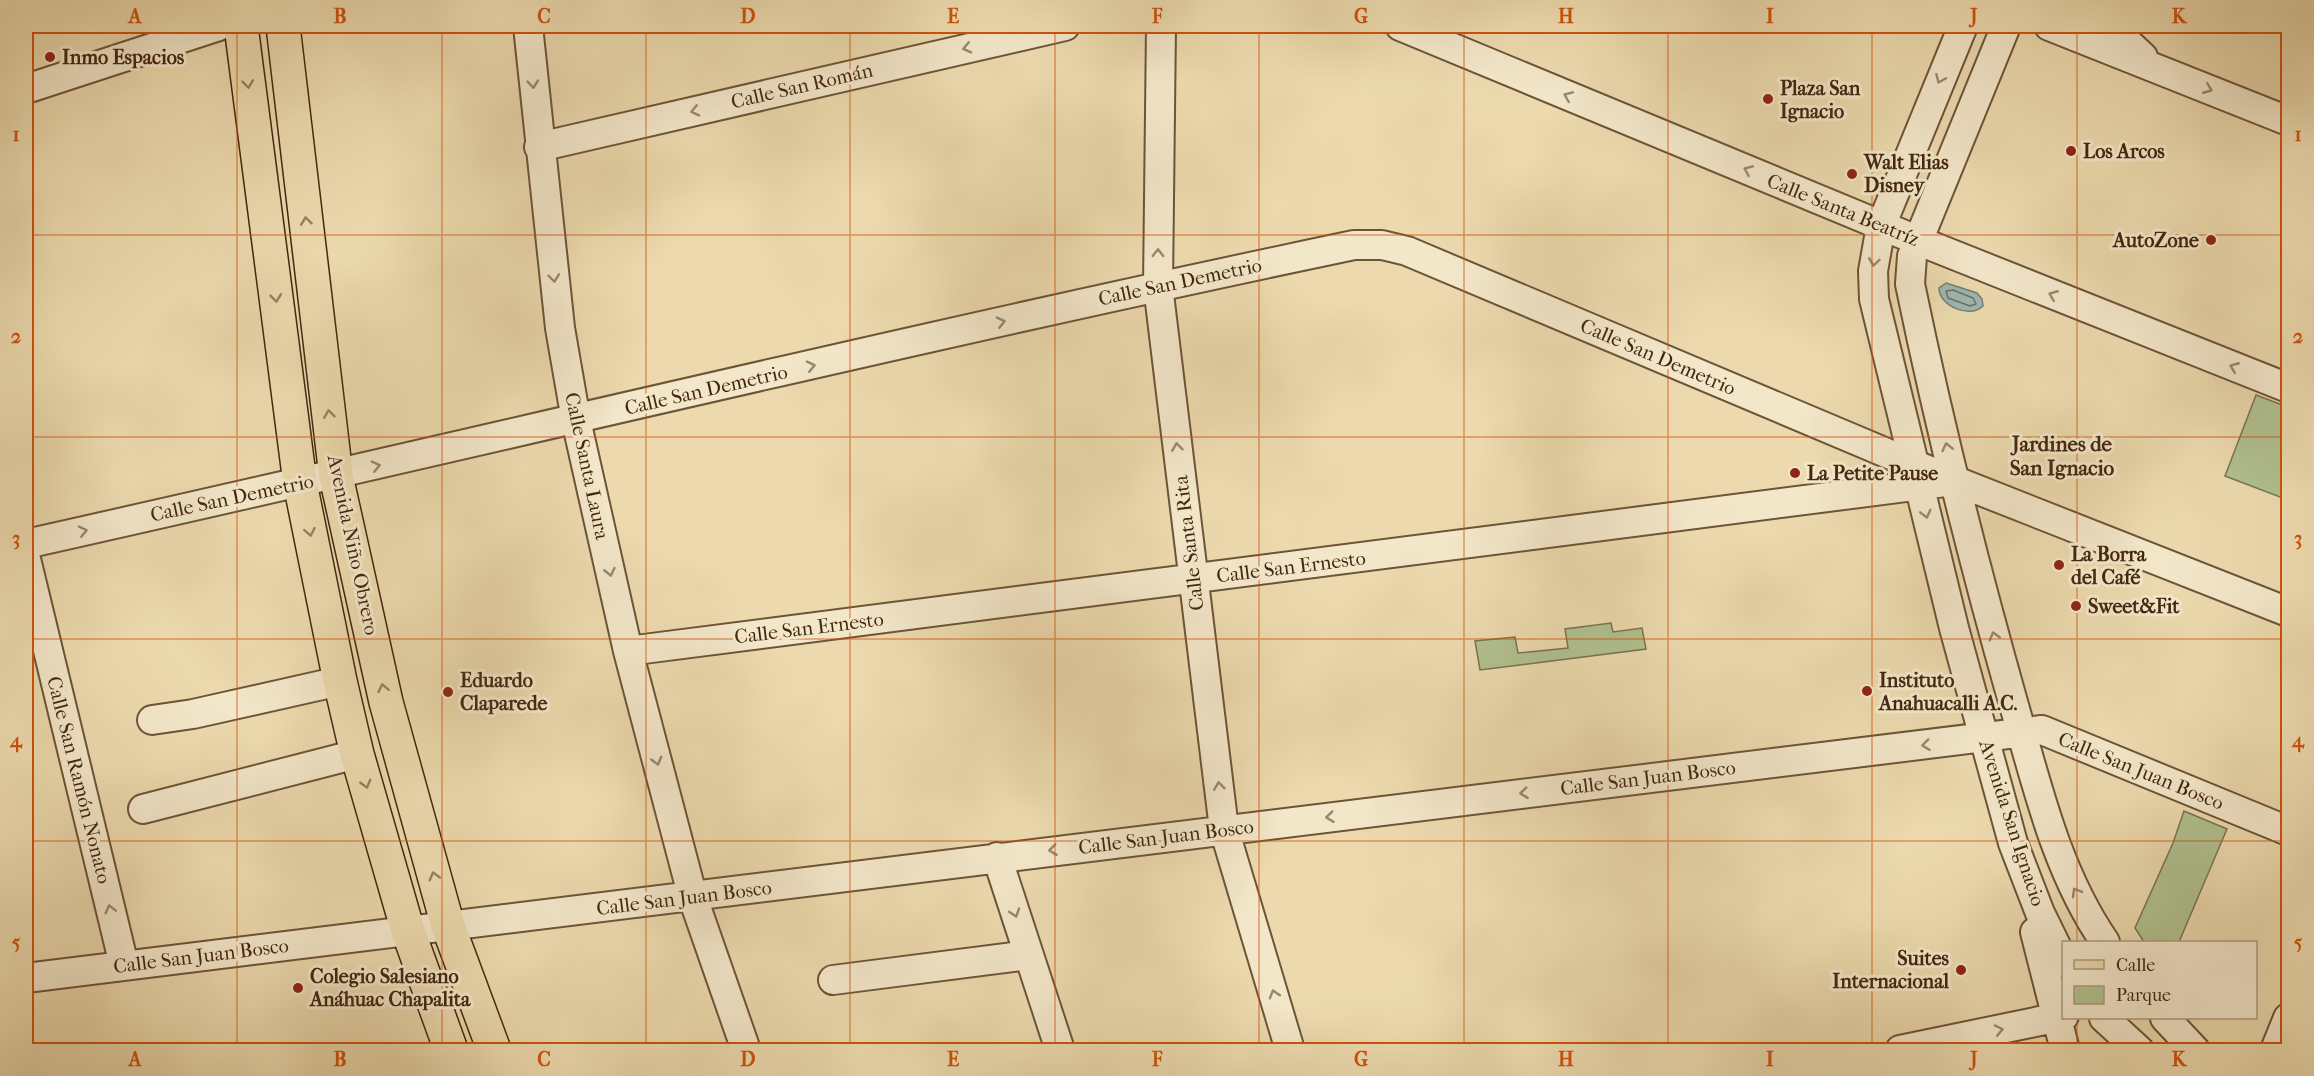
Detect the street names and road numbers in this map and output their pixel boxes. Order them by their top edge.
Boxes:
street label: Calle San Román [729,58,876,114]
street label: Calle Santa Beatríz [1764,169,1923,251]
street label: Calle San Demetrio [1096,253,1264,311]
street label: Calle San Demetrio [1577,314,1739,400]
street label: Calle San Demetrio [622,360,790,420]
street label: Calle Santa Laura [560,390,614,542]
street label: Avenida Niño Obrero [322,452,383,637]
street label: Calle San Demetrio [148,469,316,527]
street label: Calle Santa Rita [1169,473,1209,612]
street label: Calle San Ernesto [1215,546,1367,588]
street label: Calle San Ernesto [733,607,885,649]
street label: Calle San Ramón Nonato [42,674,116,886]
street label: Calle San Juan Bosco [2055,727,2227,815]
street label: Avenida San Ignacio [1974,736,2050,909]
street label: Calle San Juan Bosco [1559,756,1737,800]
street label: Calle San Juan Bosco [1077,815,1255,859]
street label: Calle San Juan Bosco [595,876,773,920]
street label: Calle San Juan Bosco [112,934,290,978]

